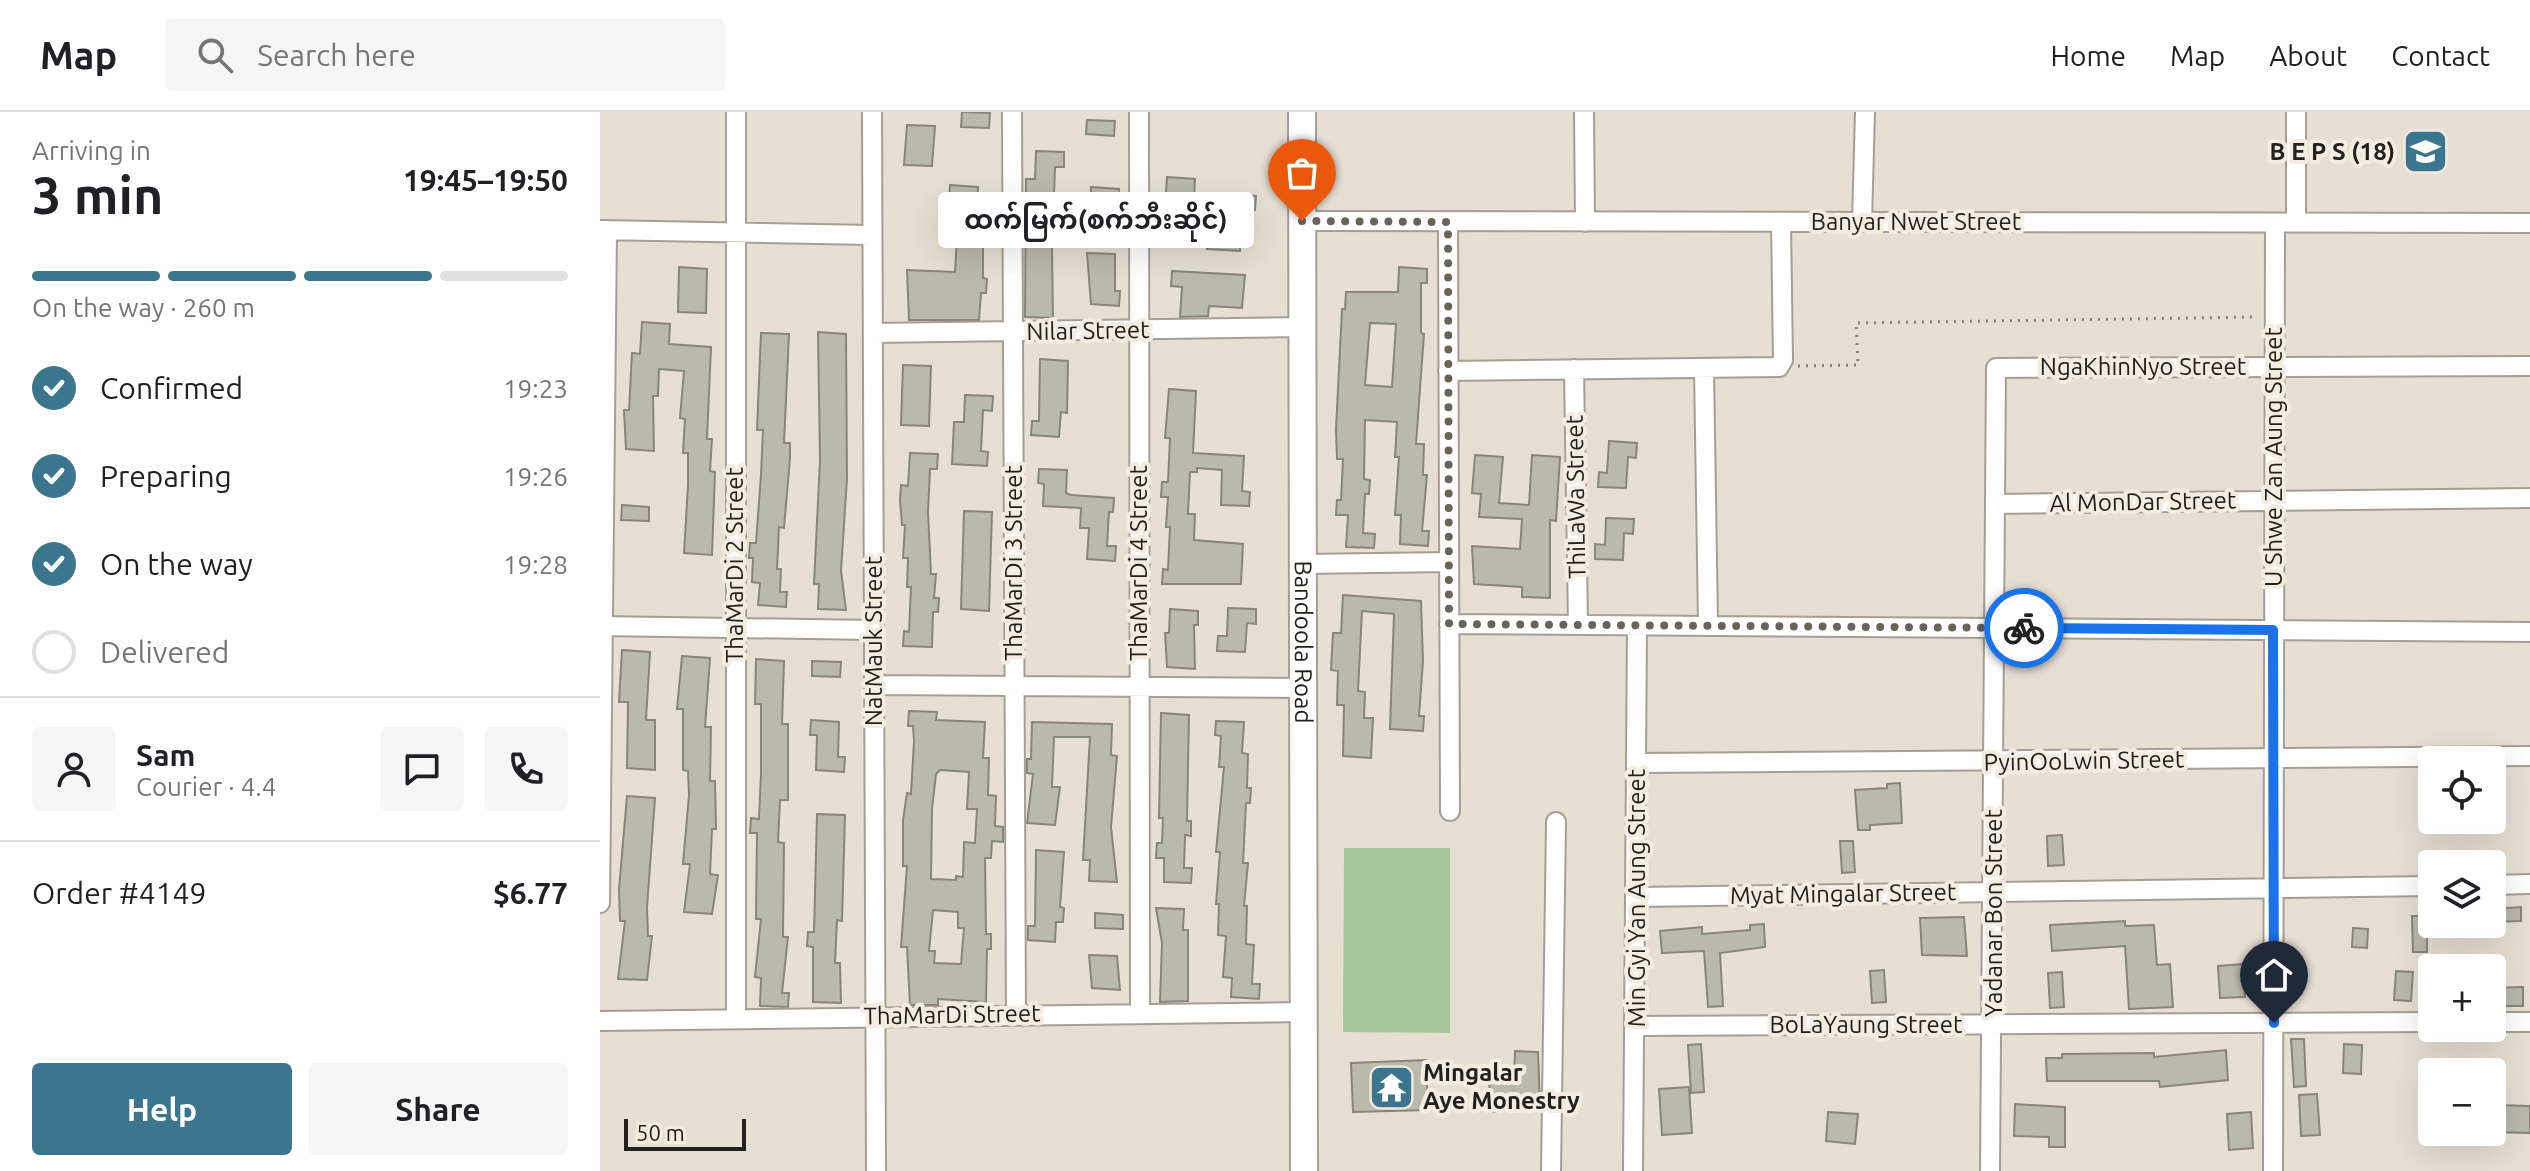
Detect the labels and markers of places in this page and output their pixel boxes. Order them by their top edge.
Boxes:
school or university icon: B E P S (18) [2402,128,2450,176]
place label: B E P S (18) [2270,138,2395,165]
pin [1268,139,1336,221]
callout: ထက်မြက်(စက်ဘီးဆိုင်) [938,193,1254,249]
pin [2240,941,2308,1023]
place label: Mingalar Aye Monestry [1423,1059,1580,1114]
temple icon: Mingalar Aye Monestry [1368,1063,1416,1111]

